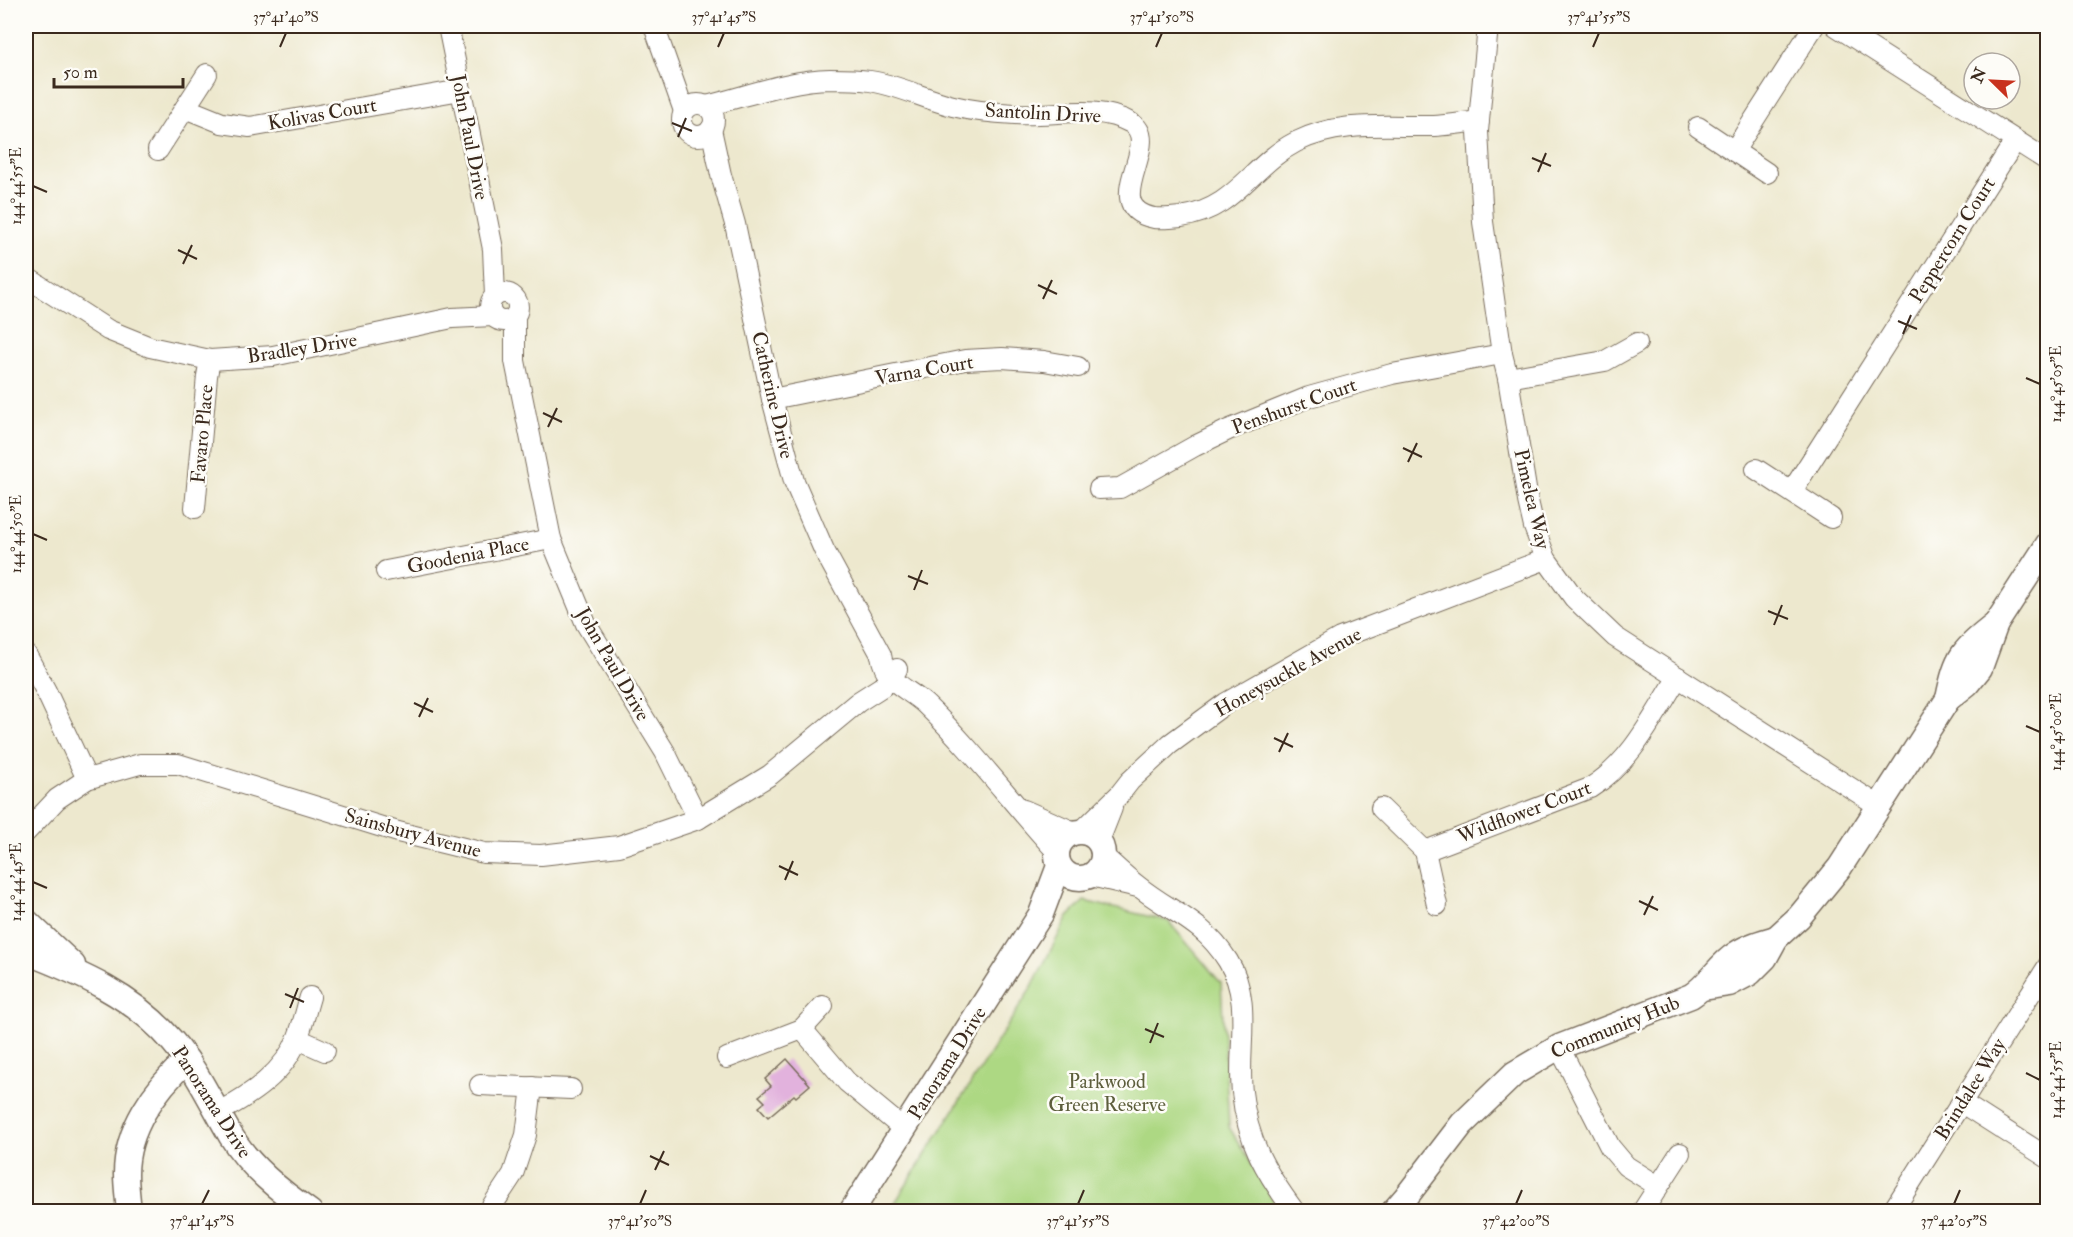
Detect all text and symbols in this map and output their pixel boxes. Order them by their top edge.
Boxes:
text: 37°41'40"S [253,8,319,27]
text: 37°41'45"S [692,8,756,27]
text: 37°41'50"S [1130,8,1194,27]
text: 37°41'55"S [1567,8,1631,27]
scale bar [54,51,183,89]
north arrow [1962,51,2022,111]
text: 50 m [63,61,98,84]
text: N [1967,64,1992,87]
street label: John Paul Drive [445,71,494,202]
street label: Kolivas Court [266,92,379,136]
street label: Santolin Drive [984,97,1102,129]
text: 144°44'55"E [7,147,26,225]
street label: Peppercorn Court [1903,172,2002,308]
street label: Bradley Drive [245,327,359,369]
street label: Catherine Drive [746,329,800,461]
text: 144°45'05"E [2047,345,2066,422]
street label: Varna Court [873,349,976,391]
street label: Penshurst Court [1228,372,1360,440]
street label: Favaro Place [185,383,219,485]
street label: Pimelea Way [1508,446,1556,553]
text: 144°44'50"E [7,495,26,573]
street label: Goodenia Place [405,531,531,579]
street label: John Paul Drive [570,602,656,725]
street label: Honeysuckle Avenue [1210,621,1366,723]
text: 144°45'00"E [2047,693,2066,771]
street label: Wildflower Court [1453,775,1595,849]
street label: Sainsbury Avenue [342,803,484,863]
text: 144°44'45"E [7,842,26,921]
street label: Community Hub [1547,990,1683,1064]
street label: Panorama Drive [902,1002,992,1124]
street label: Brindalee Way [1929,1032,2012,1145]
street label: Panorama Drive [166,1041,258,1163]
text: 144°44'55"E [2047,1041,2066,1119]
park label: Parkwood Green Reserve [1048,1069,1166,1117]
text: 37°41'45"S [170,1212,234,1231]
text: 37°41'50"S [608,1212,672,1231]
text: 37°41'55"S [1046,1212,1110,1231]
text: 37°42'00"S [1482,1212,1550,1231]
text: 37°42'05"S [1921,1212,1987,1231]

